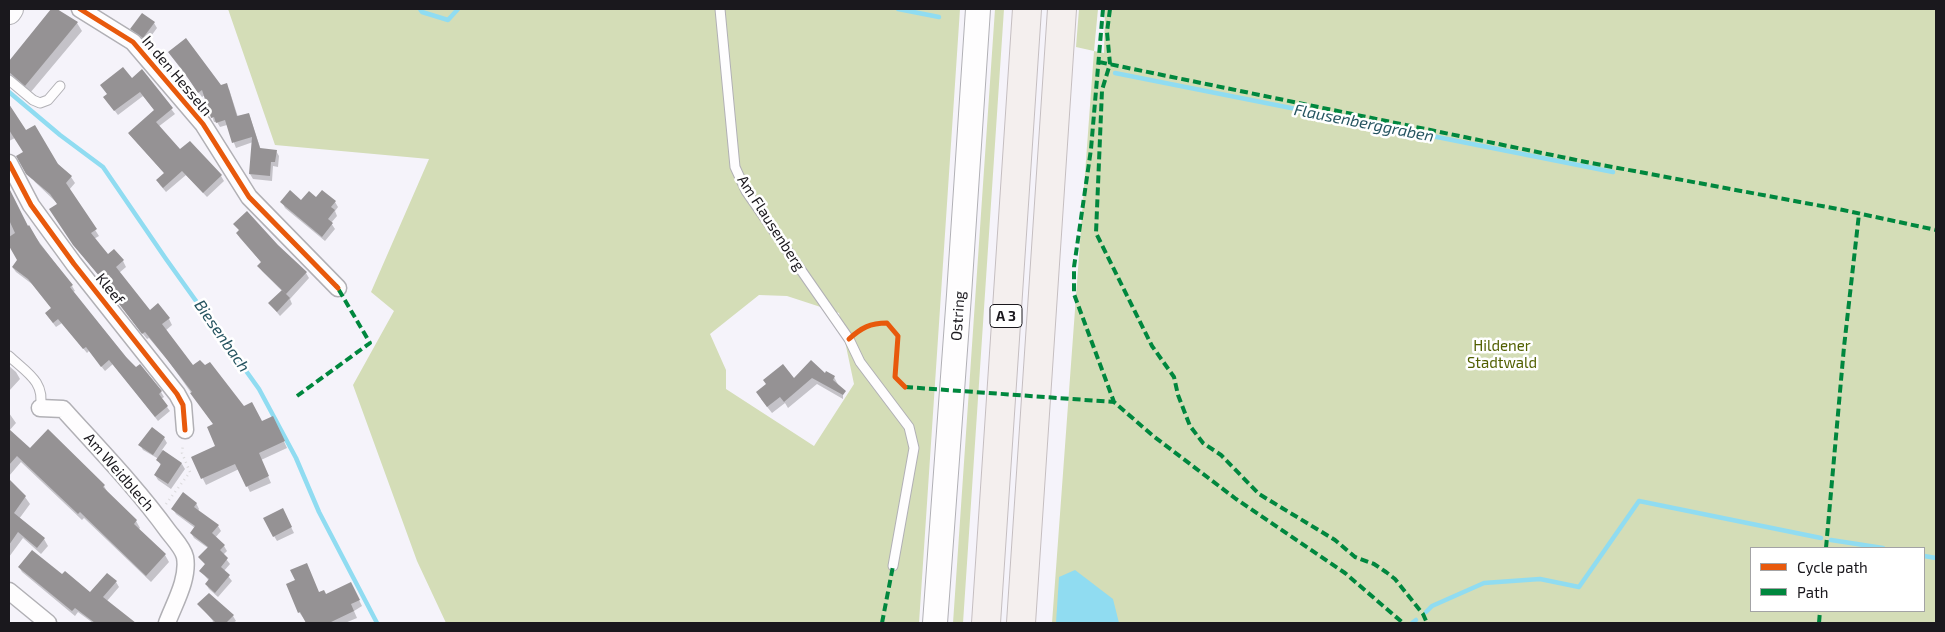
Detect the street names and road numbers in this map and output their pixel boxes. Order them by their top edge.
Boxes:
street label: In den Hesseln [138,32,216,120]
street label: Am Flausenberg [733,172,809,274]
street label: Kleef [92,270,128,308]
street label: Ostring [947,290,969,342]
road number: A 3 [990,304,1022,328]
street label: Am Weidblech [80,429,158,515]

